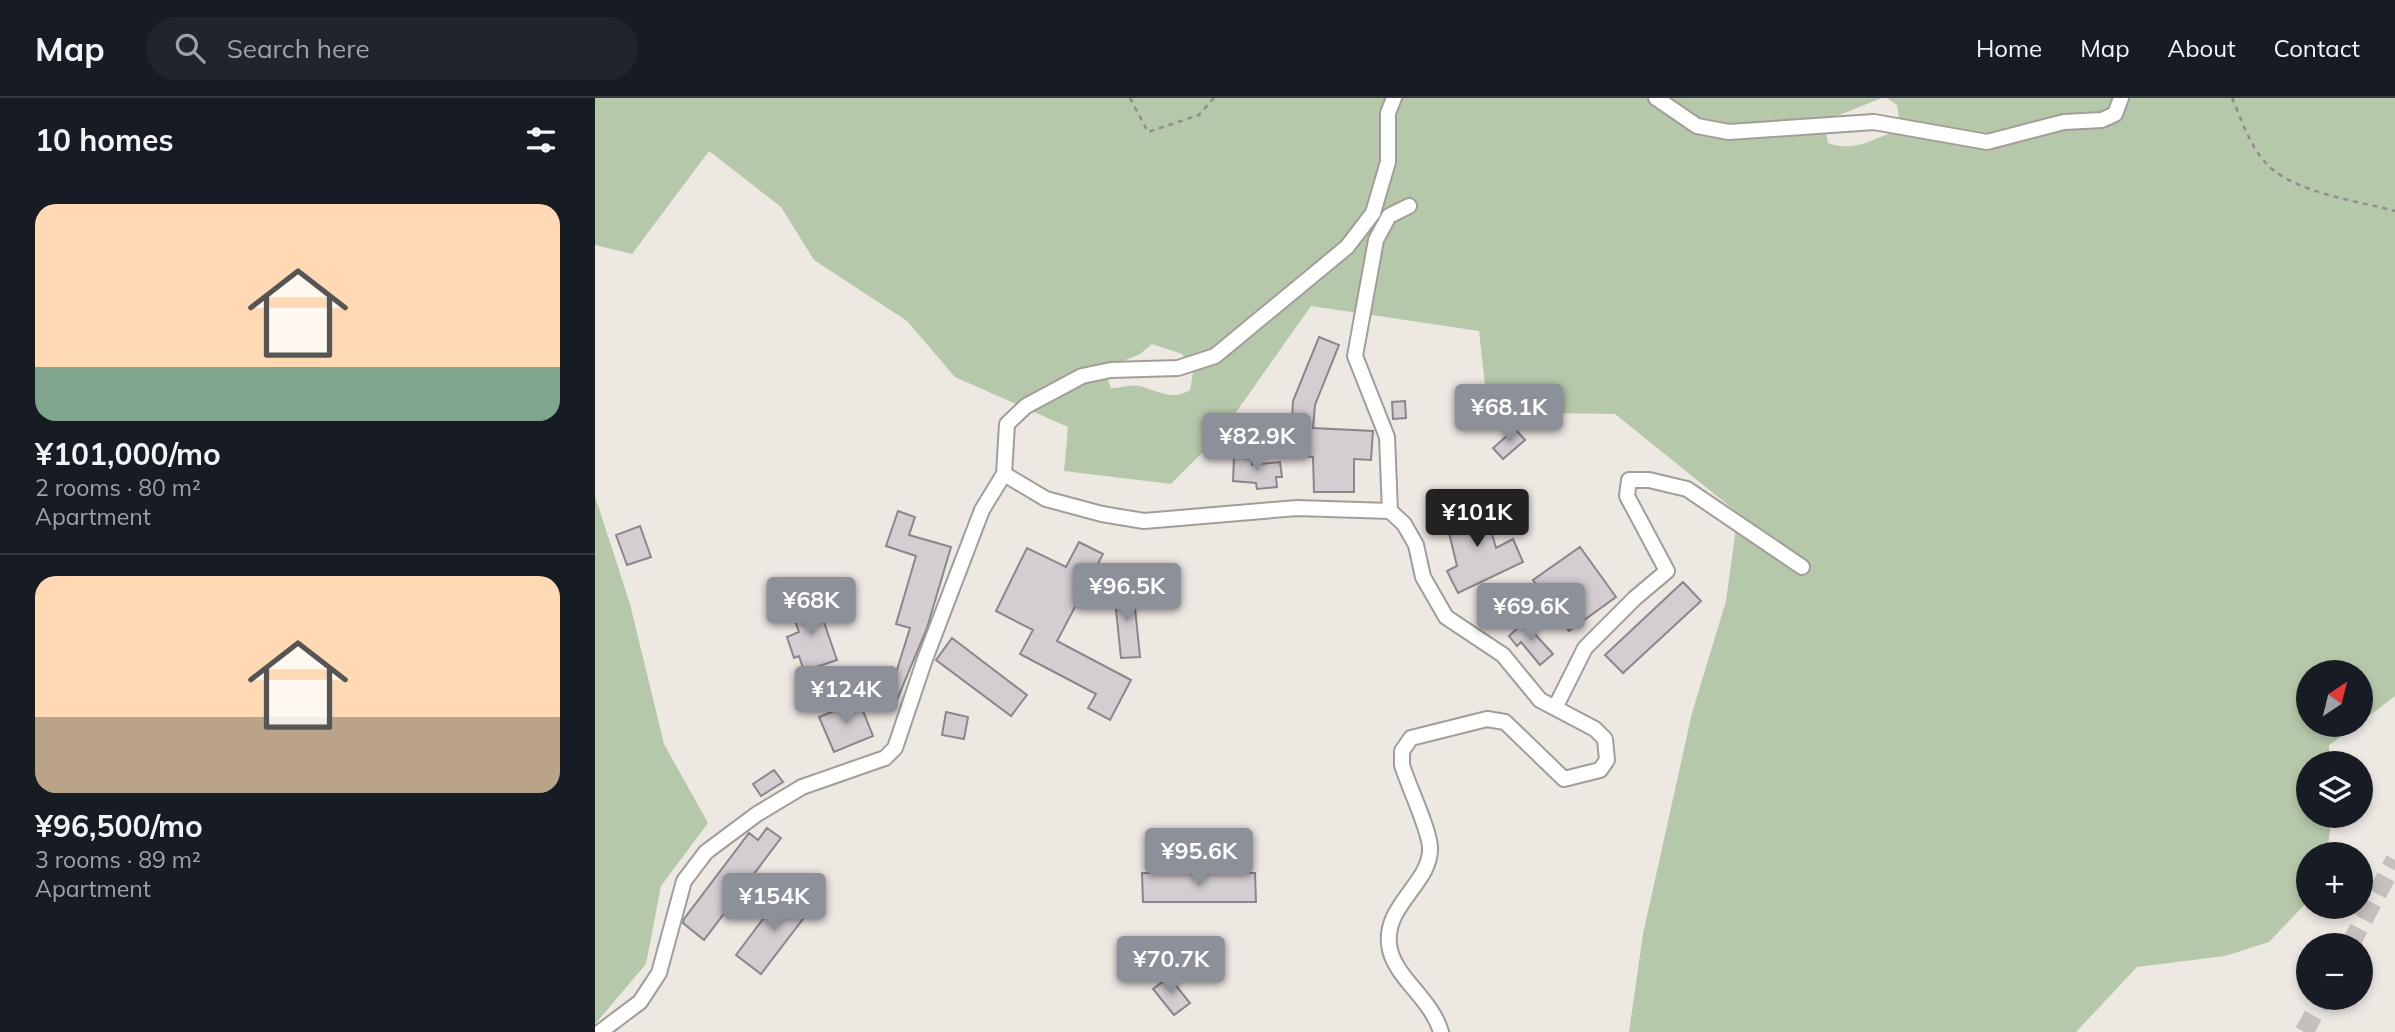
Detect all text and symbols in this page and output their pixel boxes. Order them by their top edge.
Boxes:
search box [147,17,637,80]
text: Map [35,28,105,69]
icon: search [171,29,209,67]
text: Search here [227,32,370,65]
text: Home [1976,33,2042,63]
text: Map [2080,33,2130,63]
text: About [2168,33,2236,63]
text: Contact [2274,33,2360,63]
text: 10 homes [35,121,174,159]
icon: filters [522,121,560,159]
icon: home [235,250,361,376]
pin: ¥68.1K [1452,384,1566,444]
text: ¥68.1K [1471,392,1547,421]
pin: ¥82.9K [1200,414,1314,473]
text: ¥82.9K [1219,421,1295,450]
text: ¥101,000/mo [35,435,221,473]
text: 2 rooms · 80 m² [35,473,201,502]
pin: ¥101K [1428,490,1526,549]
text: ¥101K [1442,497,1512,526]
text: Apartment [35,502,151,531]
pin: ¥96.5K [1070,564,1184,623]
text: ¥96.5K [1089,571,1165,600]
pin: ¥68K [770,578,852,637]
pin: ¥69.6K [1474,584,1588,643]
text: ¥68K [783,585,839,614]
text: ¥69.6K [1493,591,1569,620]
icon: home [235,622,361,748]
north arrow [2296,660,2373,737]
map controls [2296,660,2373,1010]
pin: ¥124K [797,666,895,726]
text: ¥124K [811,674,881,703]
button: layers [2296,751,2373,828]
text: ¥96,500/mo [35,807,203,845]
pin: ¥95.6K [1142,828,1256,888]
text: ¥95.6K [1161,836,1237,865]
button: + [2296,842,2373,919]
text: 3 rooms · 89 m² [35,845,201,874]
text: Apartment [35,874,151,903]
pin: ¥154K [725,874,823,933]
text: ¥154K [739,881,809,910]
button: − [2296,933,2373,1010]
pin: ¥70.7K [1114,936,1228,996]
text: ¥70.7K [1133,944,1209,973]

